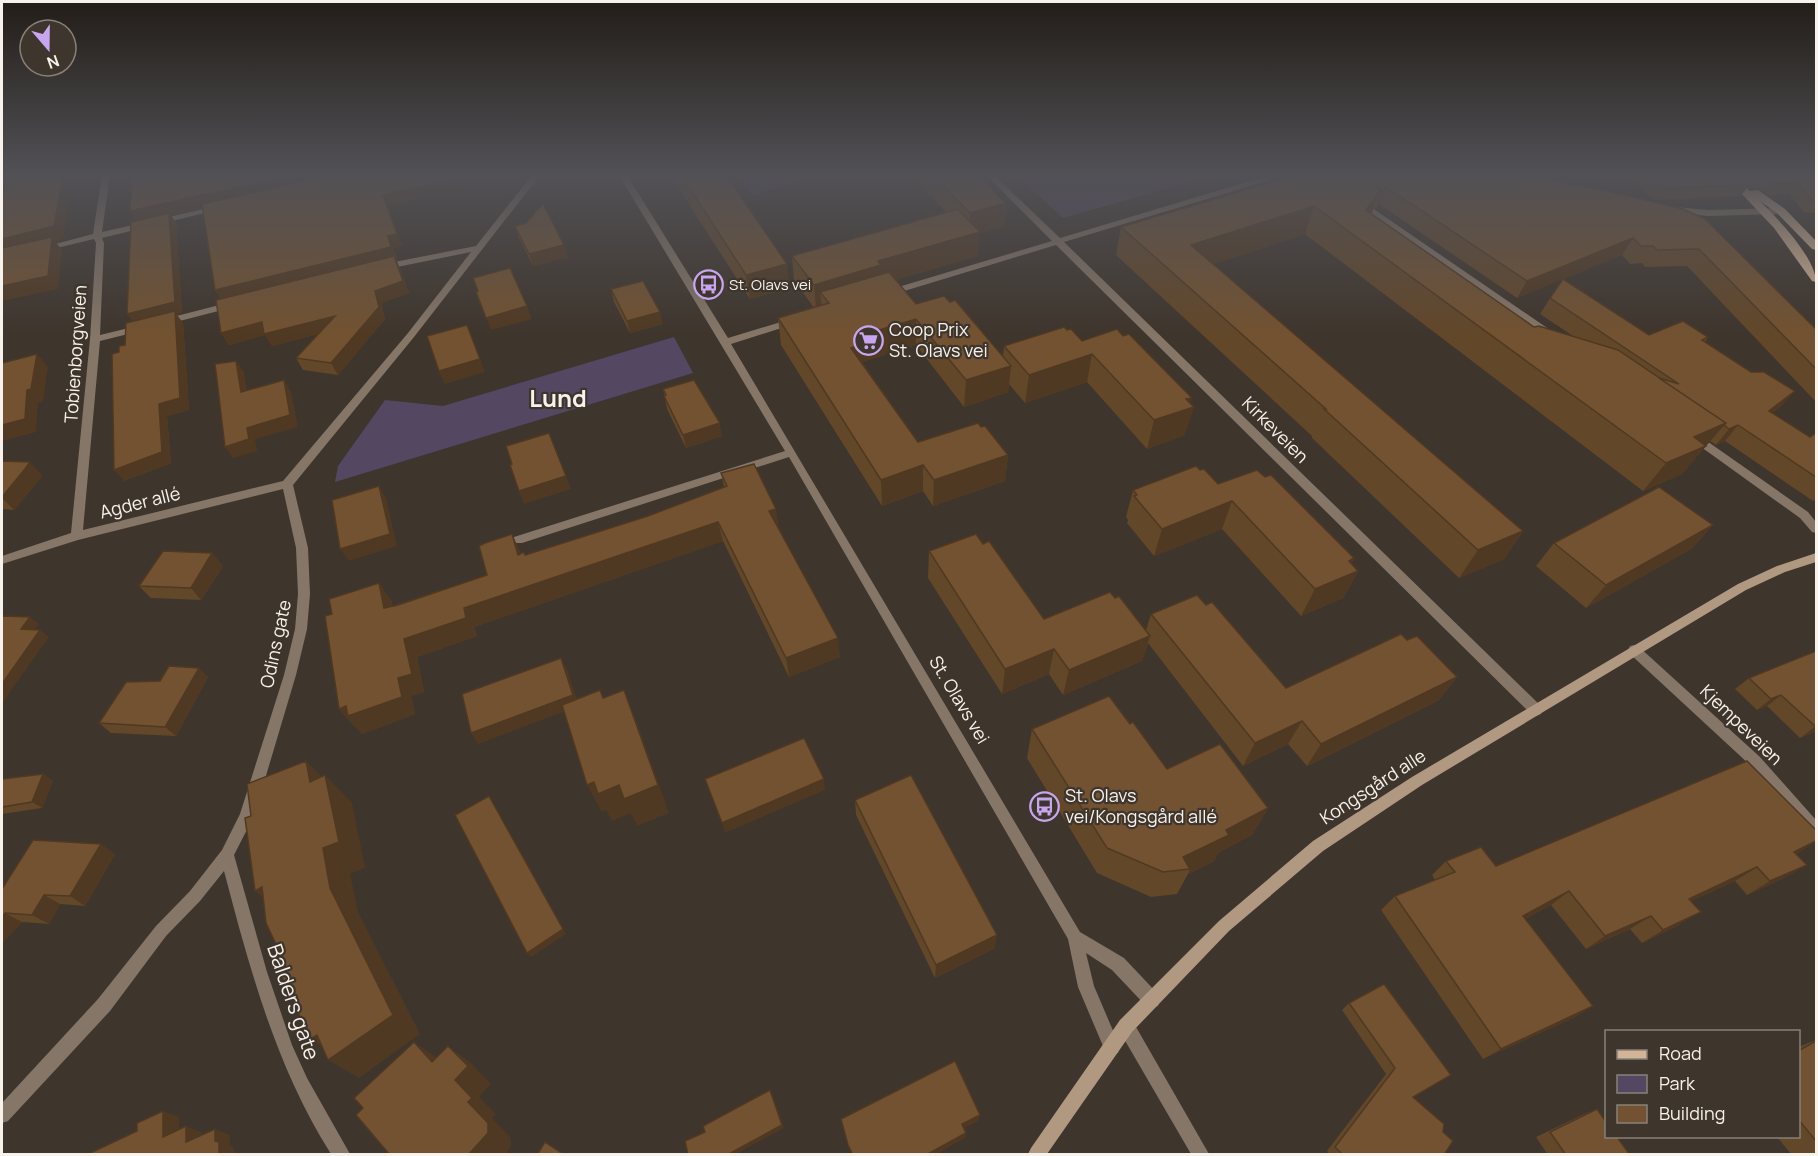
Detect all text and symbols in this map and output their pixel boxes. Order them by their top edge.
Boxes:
north arrow [18,18,78,78]
text: N [44,50,62,74]
bus stop icon: St. Olavs vei [692,269,724,301]
place label: St. Olavs vei [729,274,811,295]
street label: Tobienborgveien [58,284,92,424]
place label: Coop Prix St. Olavs vei [889,317,988,362]
supermarket icon: Coop Prix St. Olavs vei [852,324,884,356]
district label: Lund [529,381,587,414]
street label: Kirkeveien [1237,391,1314,468]
street label: Agder allé [97,480,183,524]
street label: Odins gate [254,597,296,690]
street label: St. Olavs vei [924,651,996,748]
street label: Kjempeveien [1695,679,1788,770]
street label: Kongsgård alle [1315,743,1430,829]
place label: St. Olavs vei/Kongsgård allé [1065,783,1217,828]
bus stop icon: St. Olavs vei/Kongsgård allé [1028,790,1060,822]
street label: Balders gate [261,940,327,1063]
legend [1605,1030,1800,1138]
text: Road [1659,1041,1702,1065]
text: Park [1659,1071,1696,1095]
text: Building [1659,1101,1725,1125]

